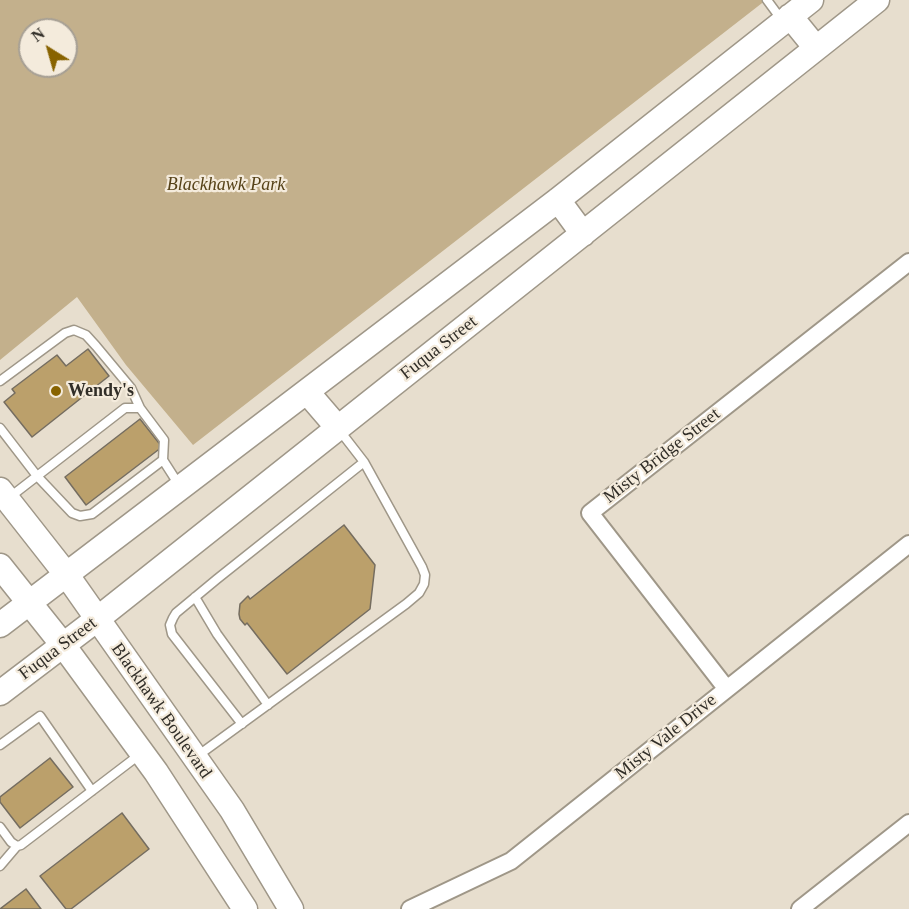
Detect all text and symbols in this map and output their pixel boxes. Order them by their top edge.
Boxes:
north arrow [18,18,78,78]
text: N [28,25,48,45]
park label: Blackhawk Park [167,174,285,196]
street label: Fuqua Street [396,311,482,385]
place label: Wendy's [68,380,134,402]
marker: Wendy's [49,384,63,398]
street label: Misty Bridge Street [599,404,725,508]
street label: Fuqua Street [15,613,101,685]
street label: Blackhawk Boulevard [106,639,216,783]
street label: Misty Vale Drive [611,690,721,784]

